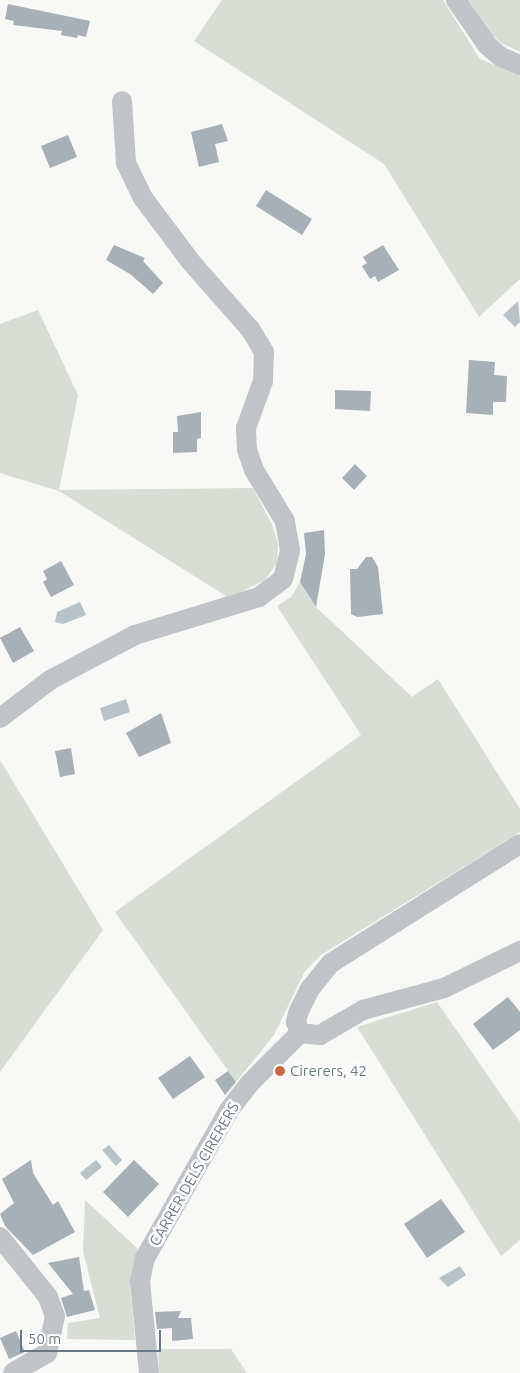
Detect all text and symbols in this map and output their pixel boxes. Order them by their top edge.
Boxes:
place label: Cirerers, 42 [290,1062,367,1080]
marker: Cirerers, 42 [274,1065,286,1077]
street label: CARRER DELS CIRERERS [145,1099,243,1249]
scale bar [22,1320,164,1352]
text: 50 m [28,1330,61,1347]

